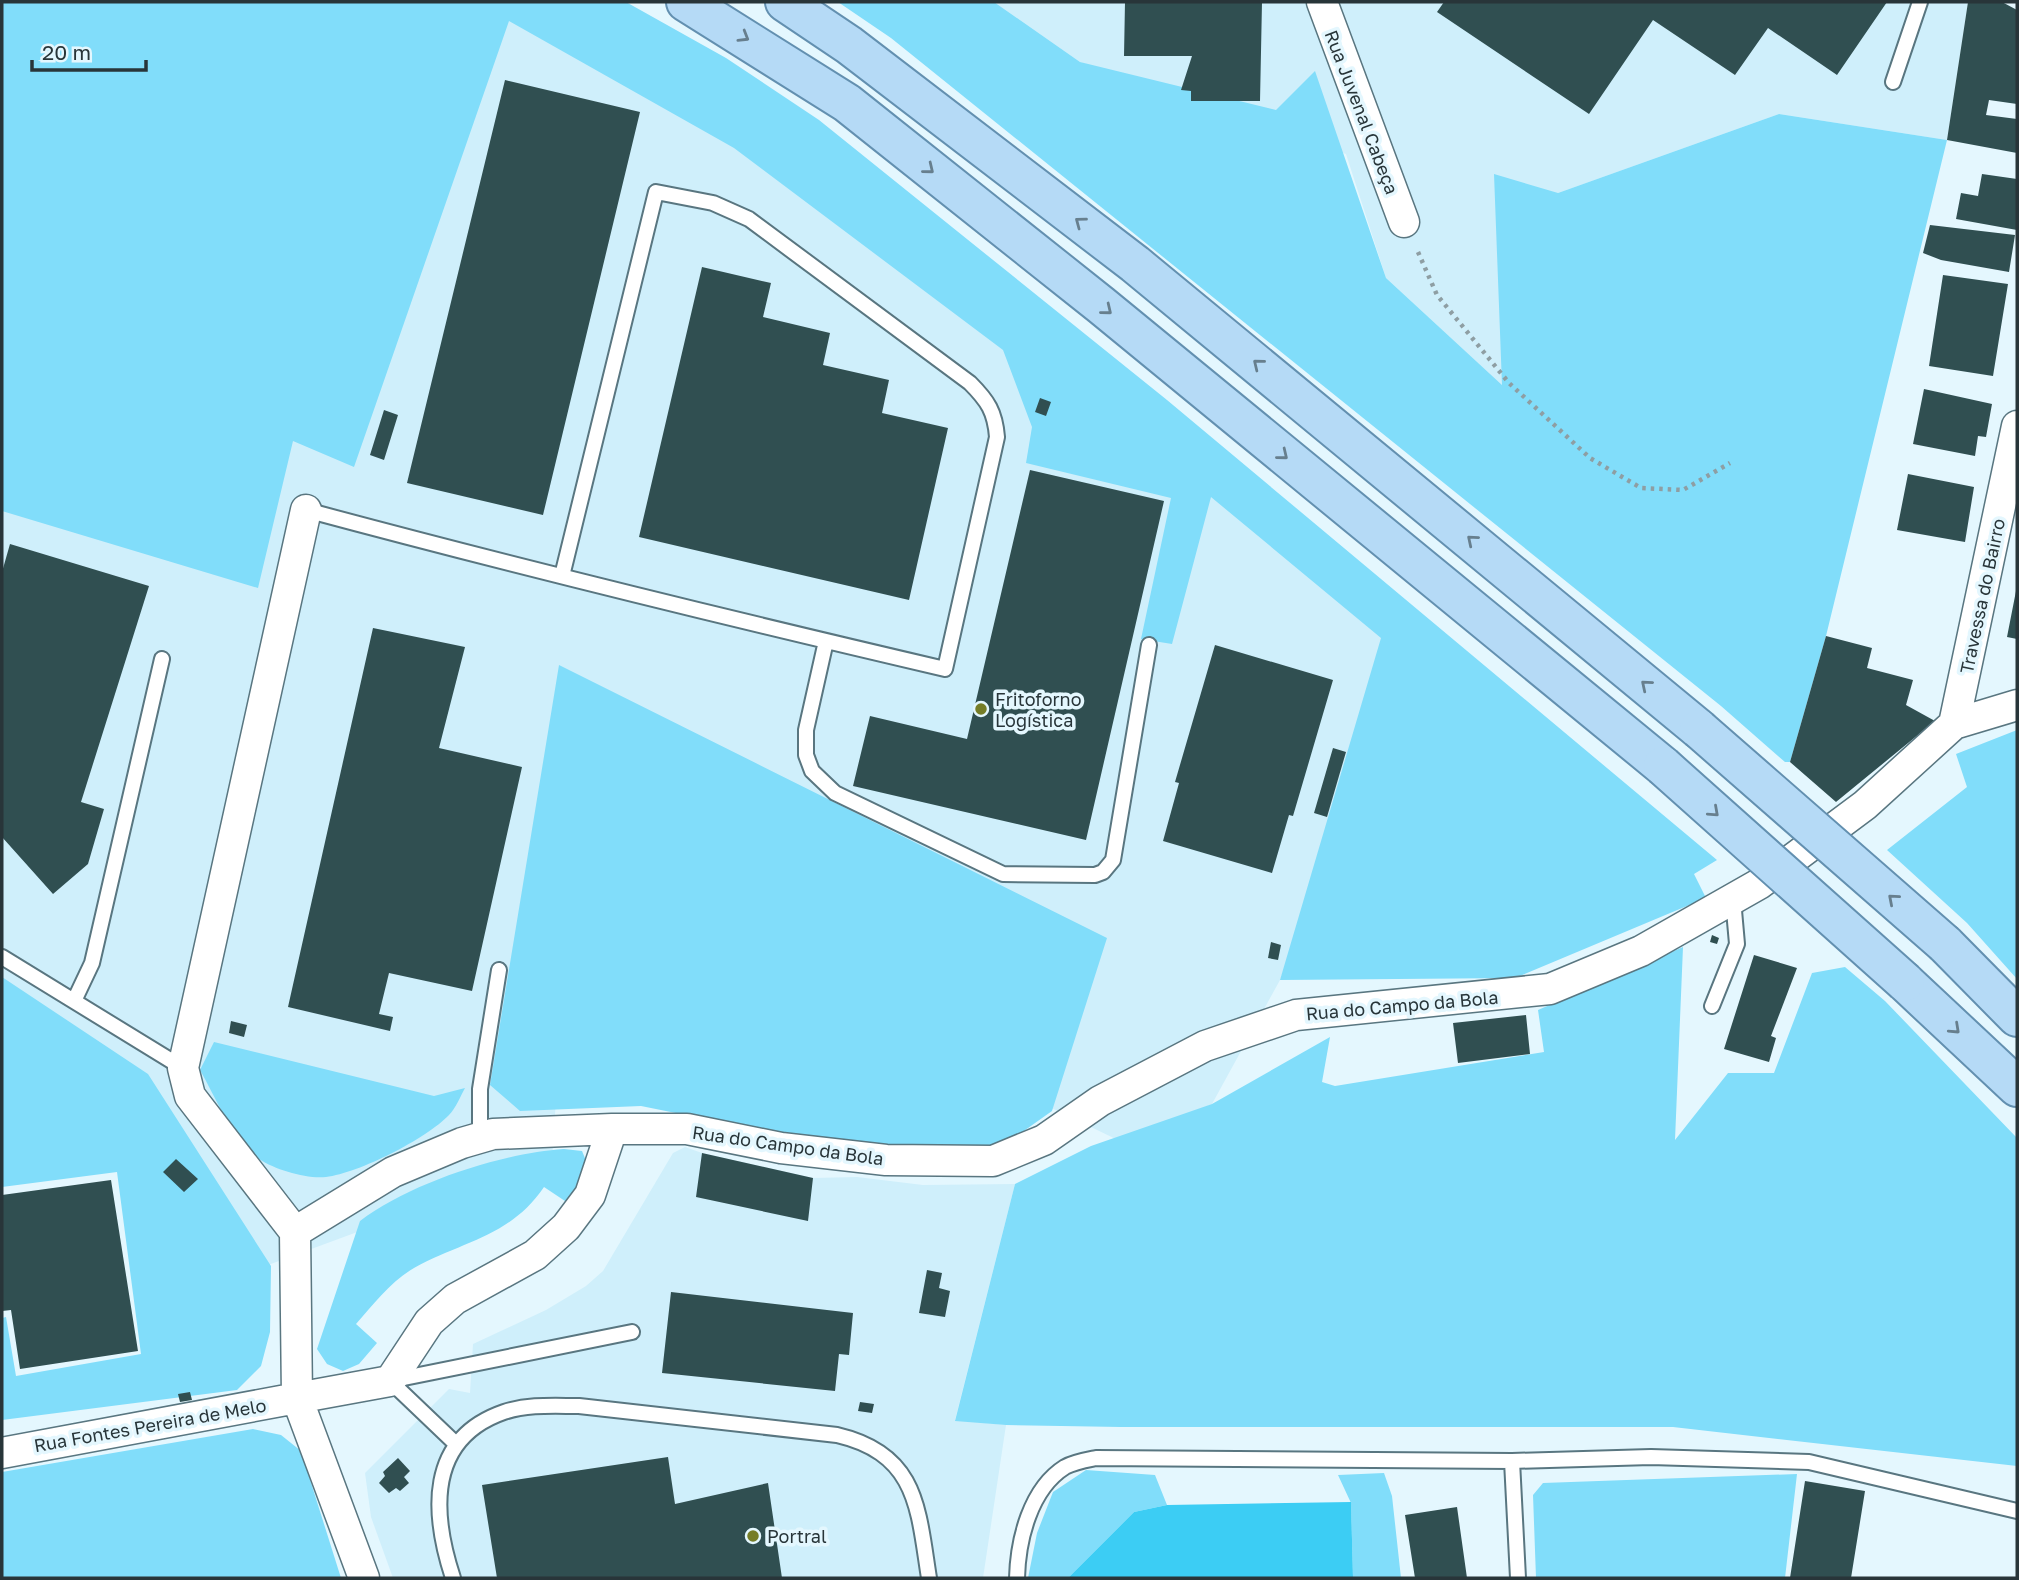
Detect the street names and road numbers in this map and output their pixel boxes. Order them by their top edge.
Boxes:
street label: Rua Juvenal Cabeça [1321,27,1403,197]
street label: Travessa do Bairro [1955,516,2009,676]
street label: Rua do Campo da Bola [1305,986,1499,1024]
street label: Rua do Campo da Bola [691,1121,885,1169]
street label: Rua Fontes Pereira de Melo [32,1394,268,1456]

